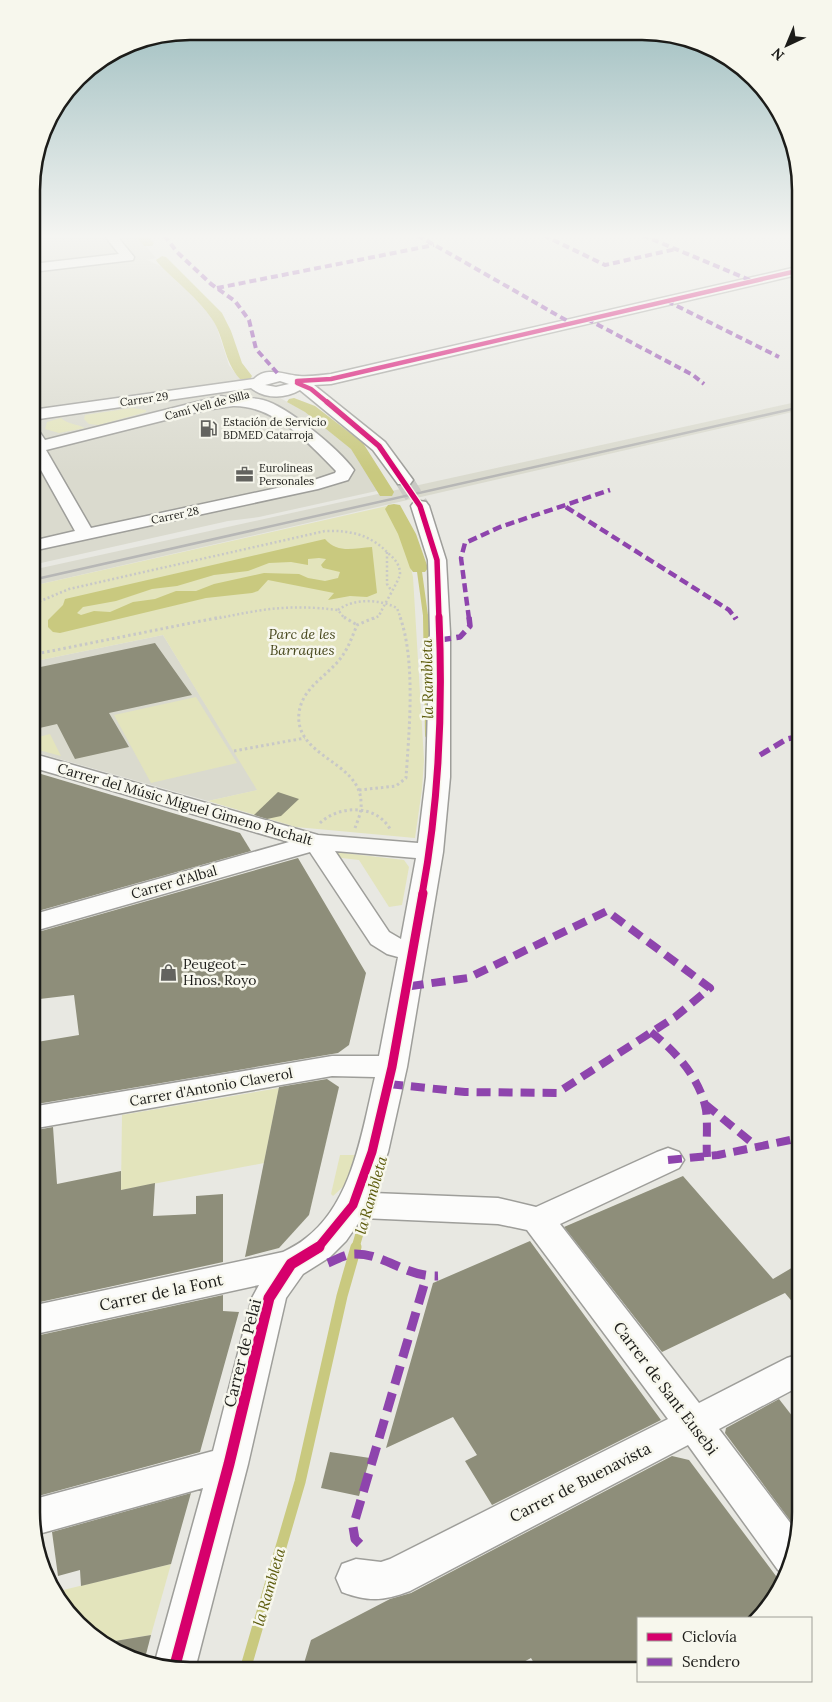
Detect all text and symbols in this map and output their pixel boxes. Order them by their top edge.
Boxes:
north arrow [762,20,812,70]
text: N [768,44,788,65]
street label: Camí Vell de Silla [163,387,251,423]
street label: Carrer 29 [119,389,169,409]
place label: Estación de Servicio BDMED Catarroja [223,415,326,442]
fuel station icon: Estación de Servicio BDMED Catarroja [199,418,219,438]
place label: Eurolineas Personales [259,461,314,488]
office icon: Eurolineas Personales [235,464,255,484]
street label: Carrer 28 [150,503,200,527]
park label: Parc de les Barraques [268,625,336,659]
water label: la Rambleta [417,638,437,719]
street label: Carrer del Músic Miguel Gimeno Puchalt [55,759,315,849]
street label: Carrer d'Albal [129,861,219,903]
place label: Peugeot - Hnos. Royo [183,955,256,989]
shop icon: Peugeot - Hnos. Royo [159,962,179,982]
street label: Carrer d'Antonio Claverol [128,1064,294,1110]
water label: la Rambleta [351,1153,391,1236]
street label: Carrer de la Font [97,1269,225,1315]
street label: Carrer de Pelai [219,1297,265,1409]
street label: Carrer de Sant Eusebi [609,1317,723,1459]
street label: Carrer de Buenavista [506,1438,654,1526]
water label: la Rambleta [249,1545,289,1628]
legend [637,1617,812,1682]
text: Ciclovía [682,1627,737,1646]
text: Sendero [682,1652,740,1671]

